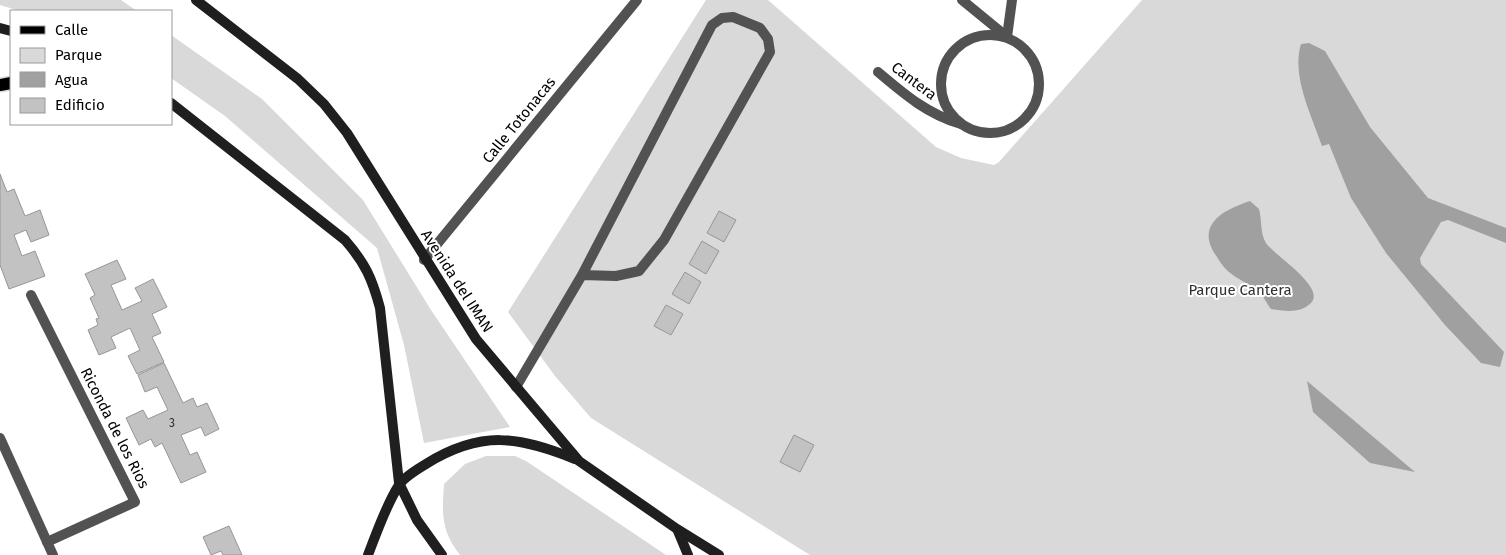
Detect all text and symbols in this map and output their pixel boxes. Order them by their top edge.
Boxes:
legend [10,10,172,125]
text: Calle [55,21,88,39]
text: Parque [55,46,102,64]
street label: Cantera [888,58,940,104]
text: Agua [55,71,88,89]
street label: Calle Totonacas [479,73,559,167]
text: Edificio [55,96,105,114]
street label: Avenida del IMAN [417,226,497,336]
park label: Parque Cantera [1188,281,1292,299]
street label: Riconda de los Rios [77,365,153,491]
house number: 3 [169,416,175,430]

